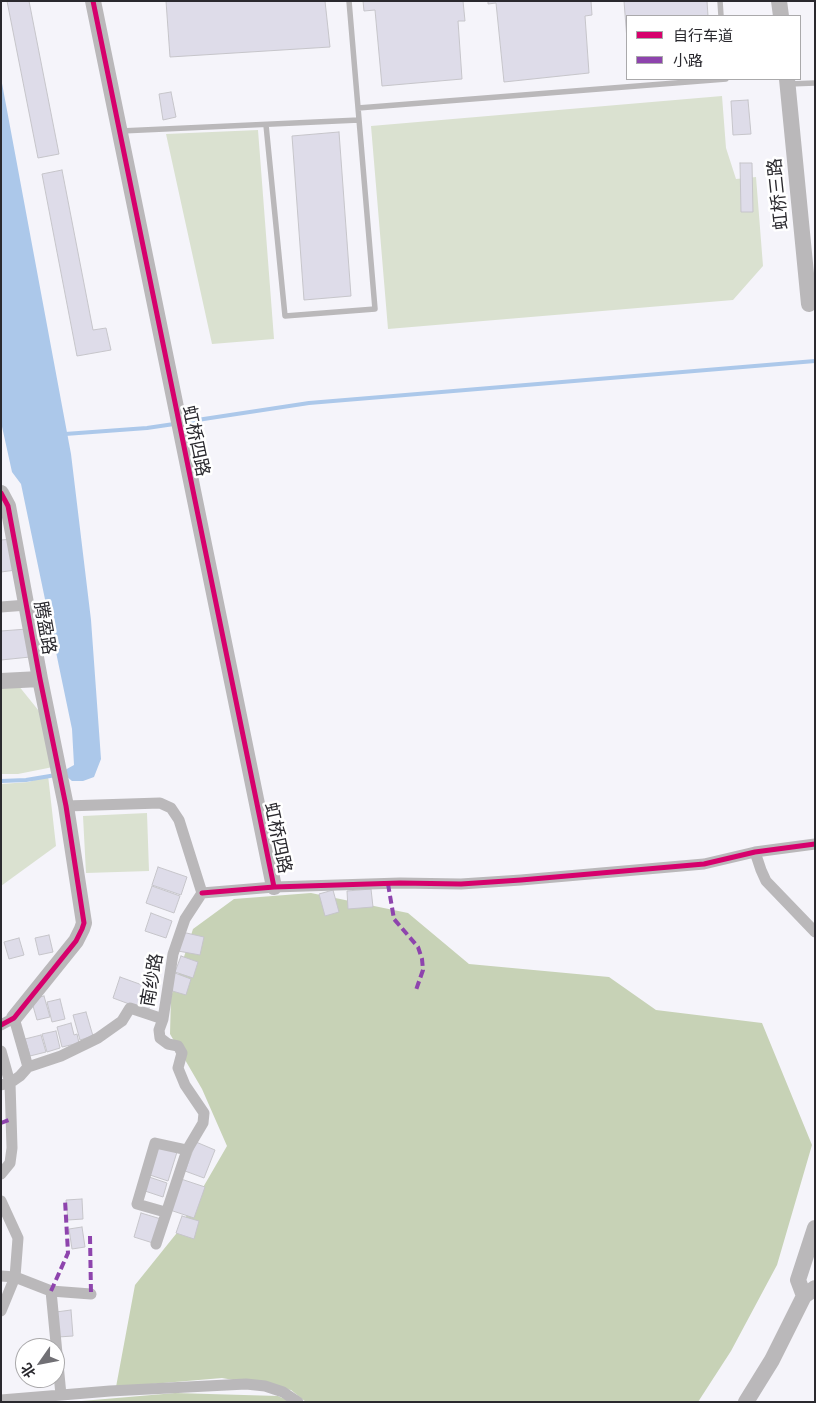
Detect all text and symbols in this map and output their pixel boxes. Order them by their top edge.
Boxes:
legend [626,15,801,80]
text: 自行车道 [673,26,733,44]
text: 小路 [673,51,703,69]
street label: 虹桥三路 [763,157,793,231]
street label: 虹桥四路 [178,404,214,478]
street label: 腾盈路 [30,600,60,656]
street label: 虹桥四路 [260,801,296,875]
street label: 南纱路 [137,952,167,1008]
north arrow [15,1338,65,1388]
text: 北 [17,1360,39,1381]

